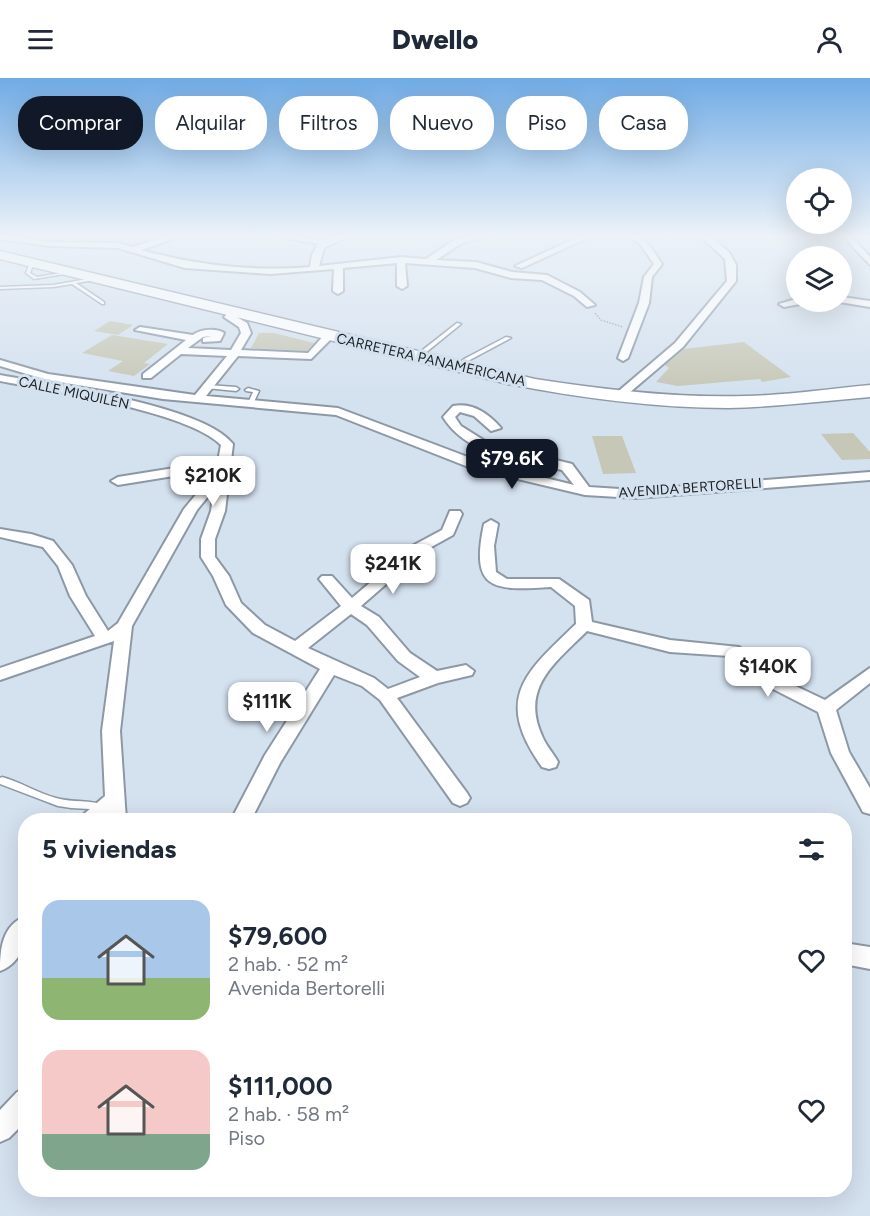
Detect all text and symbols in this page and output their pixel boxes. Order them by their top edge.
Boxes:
icon: menu [24,23,57,56]
text: Dwello [392,23,478,56]
icon: person [813,23,846,56]
chip: Comprar [18,96,143,150]
chip: Alquilar [155,96,267,150]
chip: Filtros [279,96,378,150]
chip: Nuevo [390,96,494,150]
chip: Piso [506,96,587,150]
chip: Casa [599,96,688,150]
map controls [786,168,852,312]
button: locate [786,168,852,234]
button: layers [786,246,852,312]
street label: CARRETERA PANAMERICANA [335,330,528,390]
street label: CALLE MIQUILÉN [17,373,131,413]
pin: $79.6K [463,439,561,490]
text: $79.6K [480,446,544,470]
pin: $210K [171,456,255,507]
text: $210K [184,463,242,487]
street label: AVENIDA BERTORELLI [618,475,762,501]
pin: $241K [351,544,435,595]
text: $241K [364,551,422,575]
pin: $140K [726,647,810,698]
text: $140K [739,654,797,678]
pin: $111K [225,682,309,733]
text: $111K [242,689,292,713]
text: 5 viviendas [42,833,176,865]
icon: filters [795,833,828,866]
text: $79,600 [228,920,327,952]
icon: home [90,924,162,996]
icon: heart [795,944,828,977]
text: 2 hab. · 52 m² [228,952,348,976]
text: Avenida Bertorelli [228,976,385,1000]
text: $111,000 [228,1070,333,1102]
icon: home [90,1074,162,1146]
icon: heart [795,1094,828,1127]
text: 2 hab. · 58 m² [228,1102,349,1126]
text: Piso [228,1126,265,1150]

